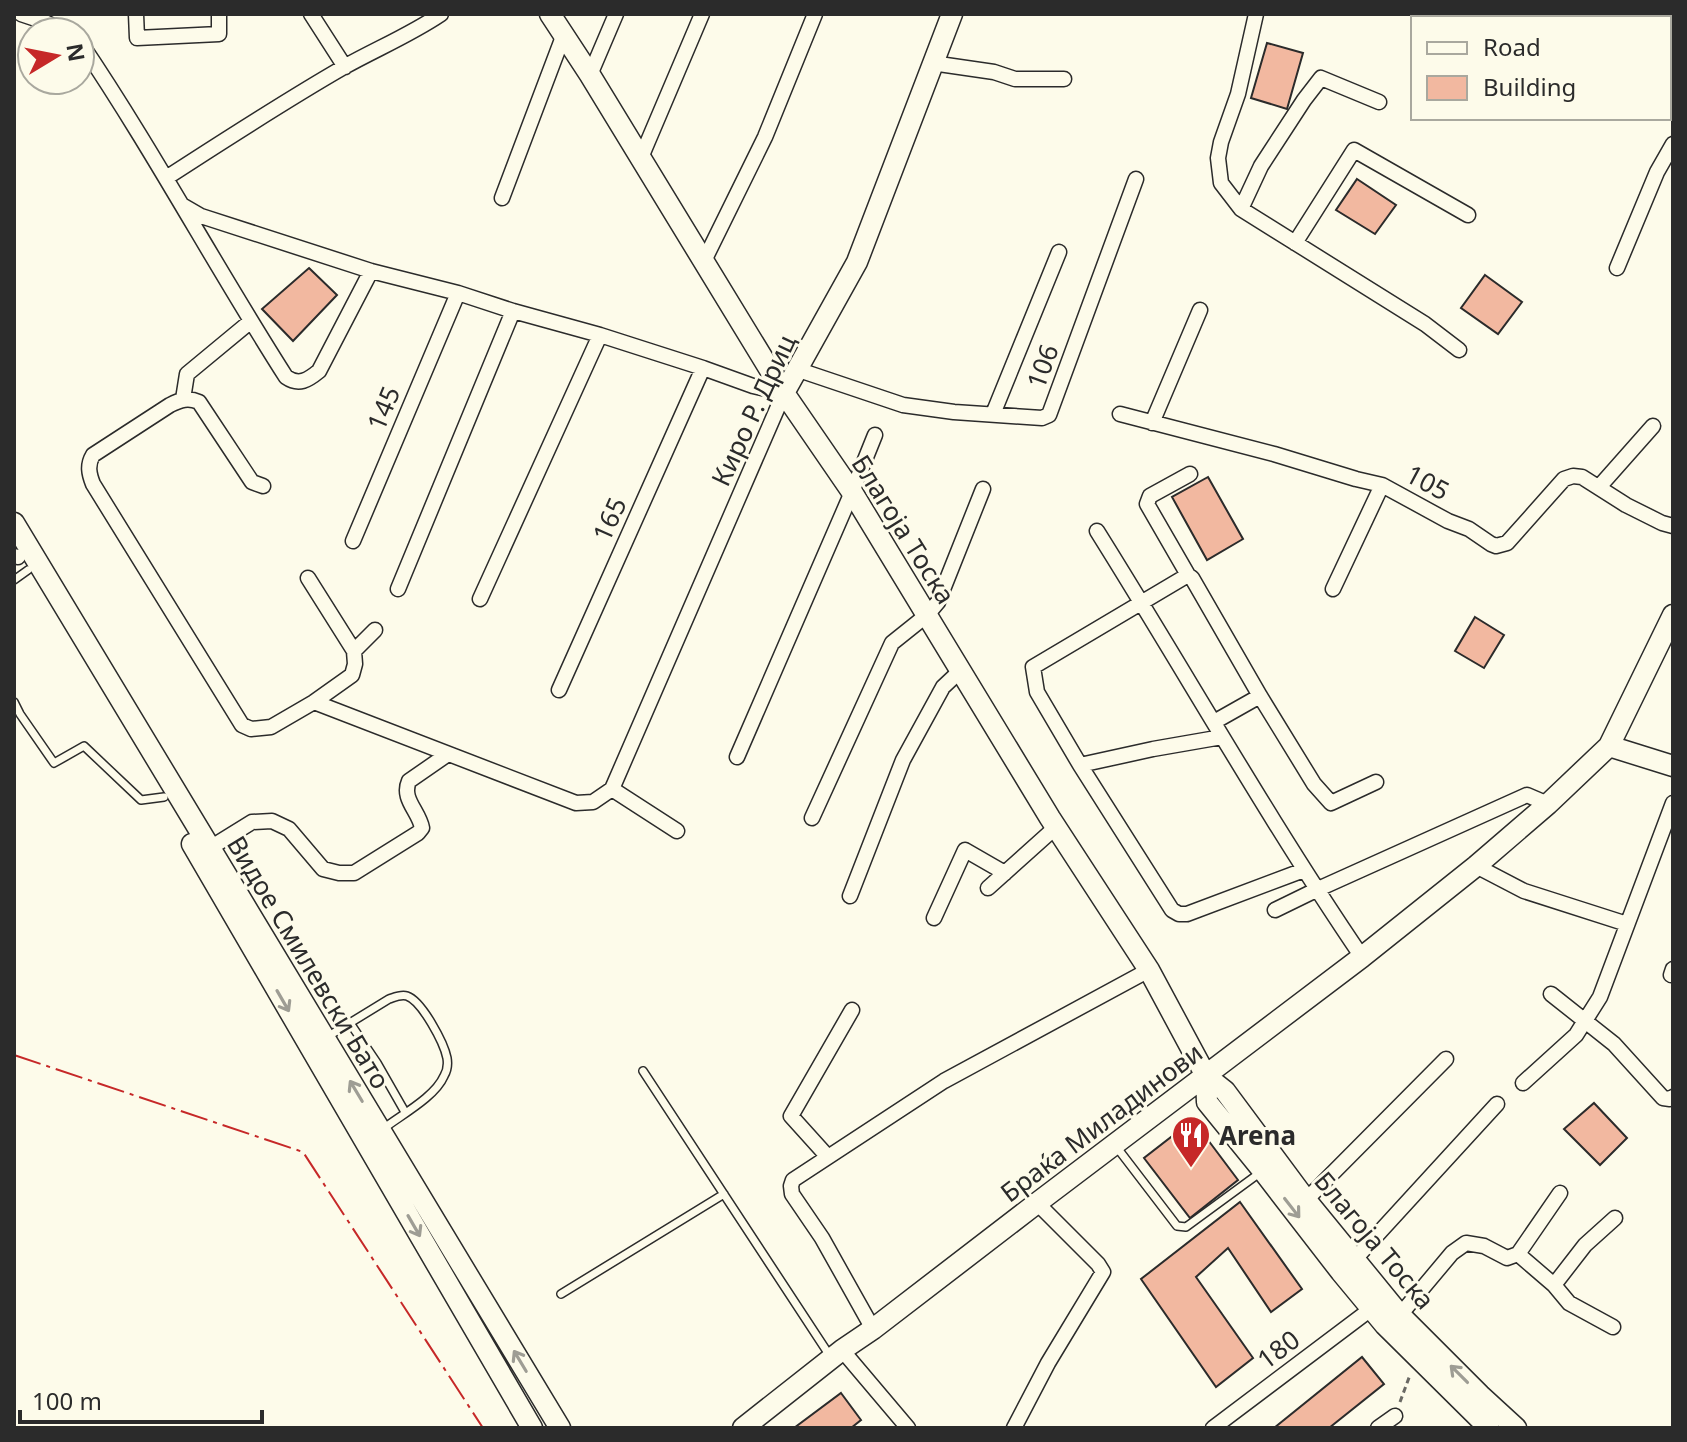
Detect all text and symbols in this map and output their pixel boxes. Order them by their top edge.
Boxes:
north arrow [16,16,96,96]
legend [1411,16,1671,120]
text: Road [1483,30,1541,63]
text: N [60,41,93,64]
text: Building [1483,70,1576,103]
street label: Киро Р. Дриц [702,328,804,492]
street label: 106 [1017,339,1067,393]
street label: 145 [358,380,408,436]
street label: Благоја Тоска [844,448,964,610]
street label: 105 [1400,456,1456,508]
street label: 165 [583,491,635,547]
street label: Видое Смилевски Бато [219,829,399,1095]
one-way arrow [275,989,291,1012]
street label: Браќа Миладинови [993,1034,1209,1210]
one-way arrow [348,1080,364,1103]
restaurant icon: Arena [1170,1114,1212,1169]
place label: Arena [1219,1117,1296,1153]
street label: Благоја Тоска [1307,1163,1443,1317]
one-way arrow [1283,1197,1300,1218]
one-way arrow [406,1214,422,1237]
street label: 180 [1249,1321,1307,1377]
one-way arrow [511,1350,527,1373]
one-way arrow [1450,1365,1469,1384]
scale bar [20,1374,262,1424]
text: 100 m [32,1384,102,1417]

